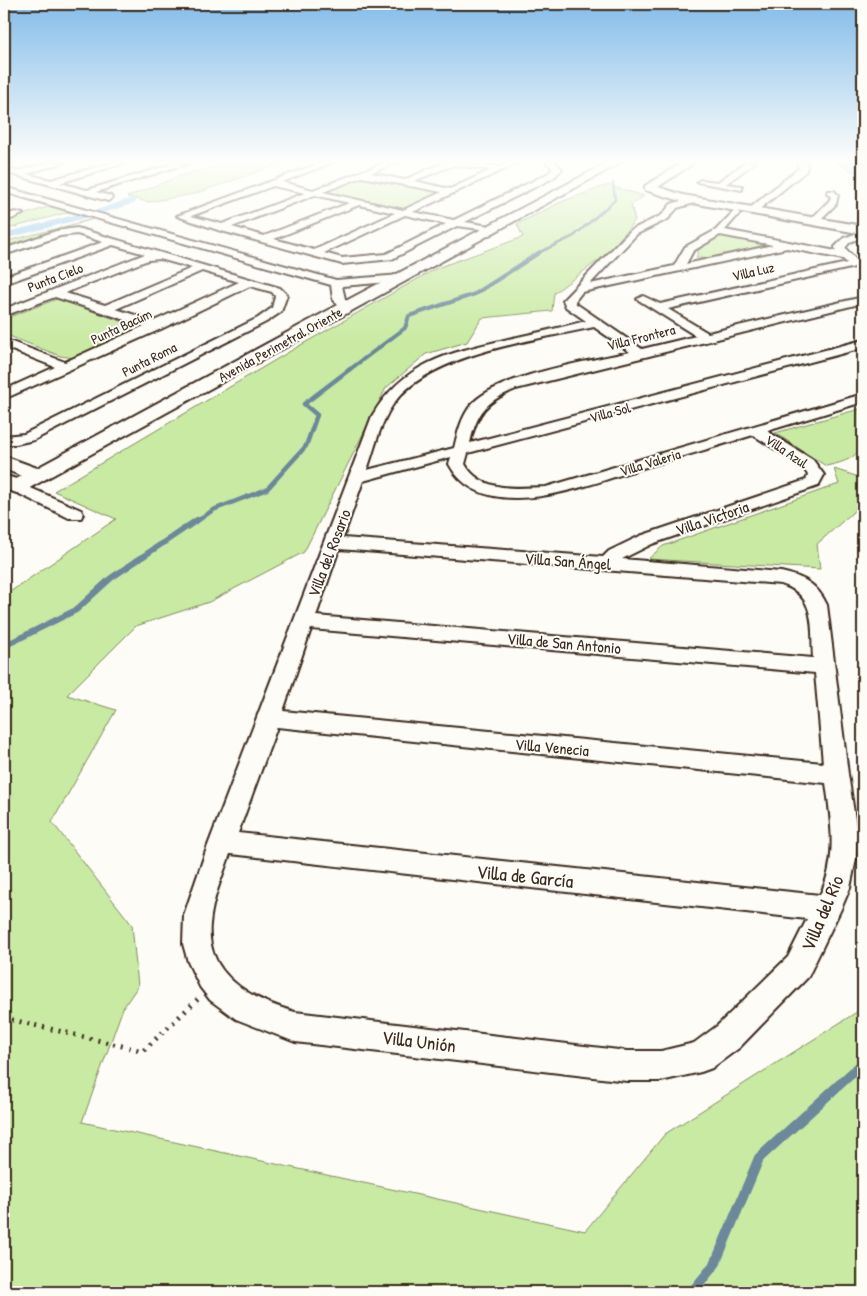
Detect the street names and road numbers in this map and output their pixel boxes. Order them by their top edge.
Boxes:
street label: Villa Luz [730,257,776,285]
street label: Punta Cielo [25,258,86,296]
street label: Avenida Perimetral Oriente [215,302,346,386]
street label: Punta Bacúm [87,304,155,348]
street label: Villa Frontera [605,319,678,355]
street label: Punta Roma [118,337,180,381]
street label: Villa Sol [587,397,633,427]
street label: Villa Azul [762,430,812,472]
street label: Villa Valeria [617,444,683,480]
street label: Villa Victoria [672,495,752,541]
street label: Villa del Rosario [302,505,356,600]
street label: Villa San Ángel [524,547,613,575]
street label: Villa de San Antonio [506,627,623,659]
street label: Villa Venecia [514,733,590,761]
street label: Villa de García [475,858,575,894]
street label: Villa del Río [794,871,850,955]
street label: Villa Unión [380,1024,458,1058]

